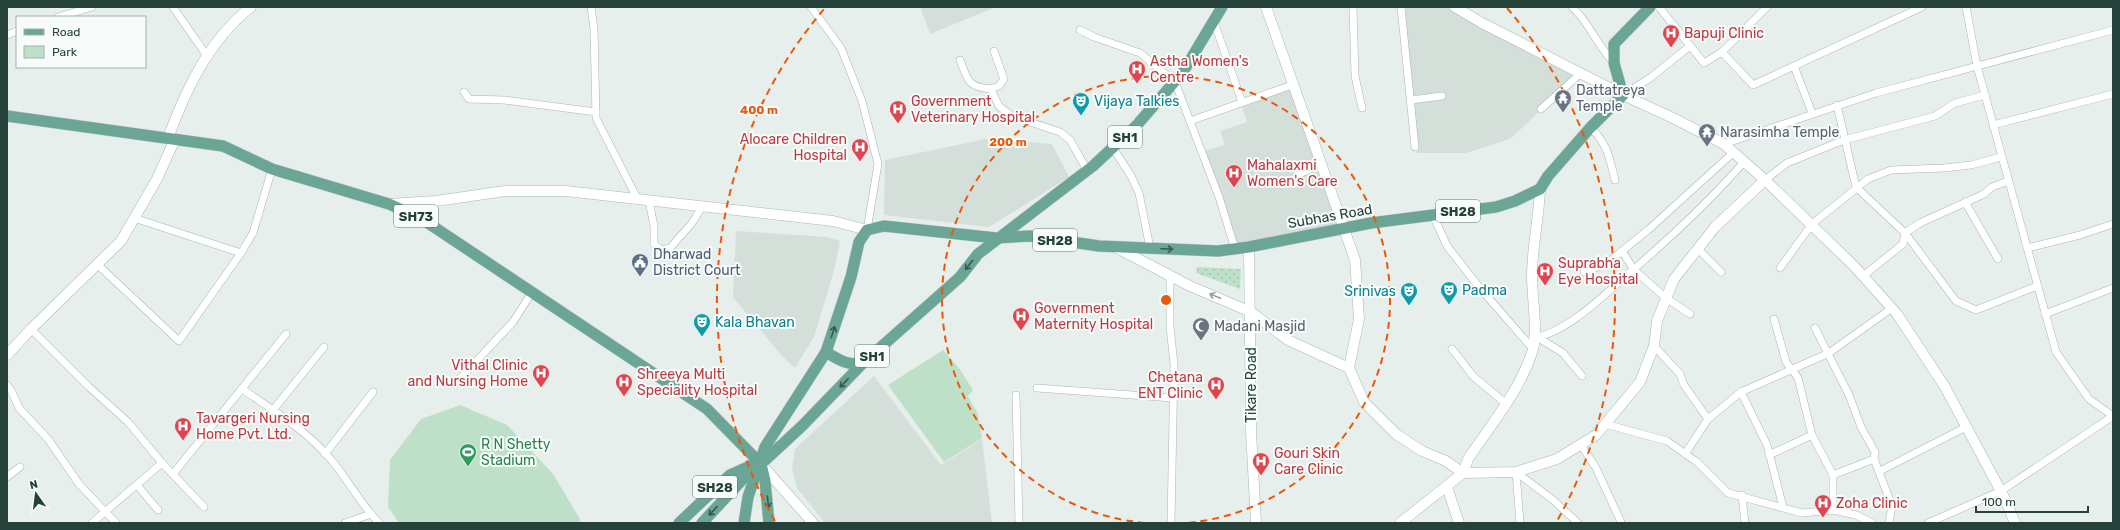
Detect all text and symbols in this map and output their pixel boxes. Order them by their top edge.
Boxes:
legend [16,16,146,68]
hospital icon: Bapuji Clinic [1661,23,1681,48]
text: Road [52,25,80,39]
place label: Bapuji Clinic [1684,25,1764,42]
text: Park [52,45,78,59]
place label: Astha Women's Centre [1150,53,1249,86]
hospital icon: Astha Women's Centre [1127,59,1147,84]
place label: Dattatreya Temple [1576,82,1645,115]
temple icon: Dattatreya Temple [1553,88,1573,113]
theatre icon: Vijaya Talkies [1071,91,1091,116]
place label: Government Veterinary Hospital [911,93,1035,126]
place label: Vijaya Talkies [1094,93,1179,110]
hospital icon: Government Veterinary Hospital [888,99,908,124]
text: 400 m [740,103,778,117]
temple icon: Narasimha Temple [1697,122,1717,147]
place label: Narasimha Temple [1720,124,1839,141]
road number: SH1 [1108,126,1142,148]
place label: Alocare Children Hospital [740,131,847,164]
text: 200 m [989,135,1027,149]
hospital icon: Alocare Children Hospital [850,137,870,162]
place label: Mahalaxmi Women's Care [1247,157,1338,190]
hospital icon: Mahalaxmi Women's Care [1224,163,1244,188]
road number: SH28 [1436,200,1480,222]
street label: Subhas Road [1287,201,1374,232]
road number: SH73 [394,205,438,227]
road number: SH28 [1033,229,1077,251]
one-way arrow [1160,245,1173,252]
place label: Dharwad District Court [653,246,741,279]
public building icon: Dharwad District Court [630,252,650,277]
place label: Suprabha Eye Hospital [1558,255,1639,288]
one-way arrow [965,259,973,270]
hospital icon: Suprabha Eye Hospital [1535,261,1555,286]
theatre icon: Padma [1439,280,1459,305]
theatre icon: Srinivas [1399,281,1419,306]
place label: Padma [1462,282,1507,299]
place label: Srinivas [1344,283,1396,300]
one-way arrow [1209,292,1221,299]
centre of rings [1159,293,1173,307]
place label: Government Maternity Hospital [1034,300,1153,333]
hospital icon: Government Maternity Hospital [1011,306,1031,331]
theatre icon: Kala Bhavan [692,312,712,337]
place label: Kala Bhavan [715,314,795,331]
mosque icon: Madani Masjid [1191,316,1211,341]
place label: Madani Masjid [1214,318,1305,335]
one-way arrow [830,325,837,338]
road number: SH1 [855,345,889,367]
street label: Tikare Road [1243,347,1260,423]
place label: Vithal Clinic and Nursing Home [407,357,528,390]
hospital icon: Vithal Clinic and Nursing Home [531,363,551,388]
place label: Shreeya Multi Speciality Hospital [637,366,757,399]
place label: Chetana ENT Clinic [1138,369,1203,402]
hospital icon: Shreeya Multi Speciality Hospital [614,372,634,397]
hospital icon: Chetana ENT Clinic [1206,375,1226,400]
one-way arrow [839,378,849,388]
place label: Tavargeri Nursing Home Pvt. Ltd. [196,410,310,443]
hospital icon: Tavargeri Nursing Home Pvt. Ltd. [173,416,193,441]
place label: R N Shetty Stadium [481,436,551,469]
sports icon: R N Shetty Stadium [458,442,478,467]
place label: Gouri Skin Care Clinic [1274,445,1343,478]
hospital icon: Gouri Skin Care Clinic [1251,451,1271,476]
north arrow [16,474,56,514]
road number: SH28 [693,476,737,498]
text: N [28,477,39,492]
scale bar [1976,488,2088,514]
hospital icon: Zoha Clinic [1813,493,1833,518]
one-way arrow [764,495,772,508]
place label: Zoha Clinic [1836,495,1908,512]
text: 100 m [1982,495,2016,509]
one-way arrow [709,506,718,516]

